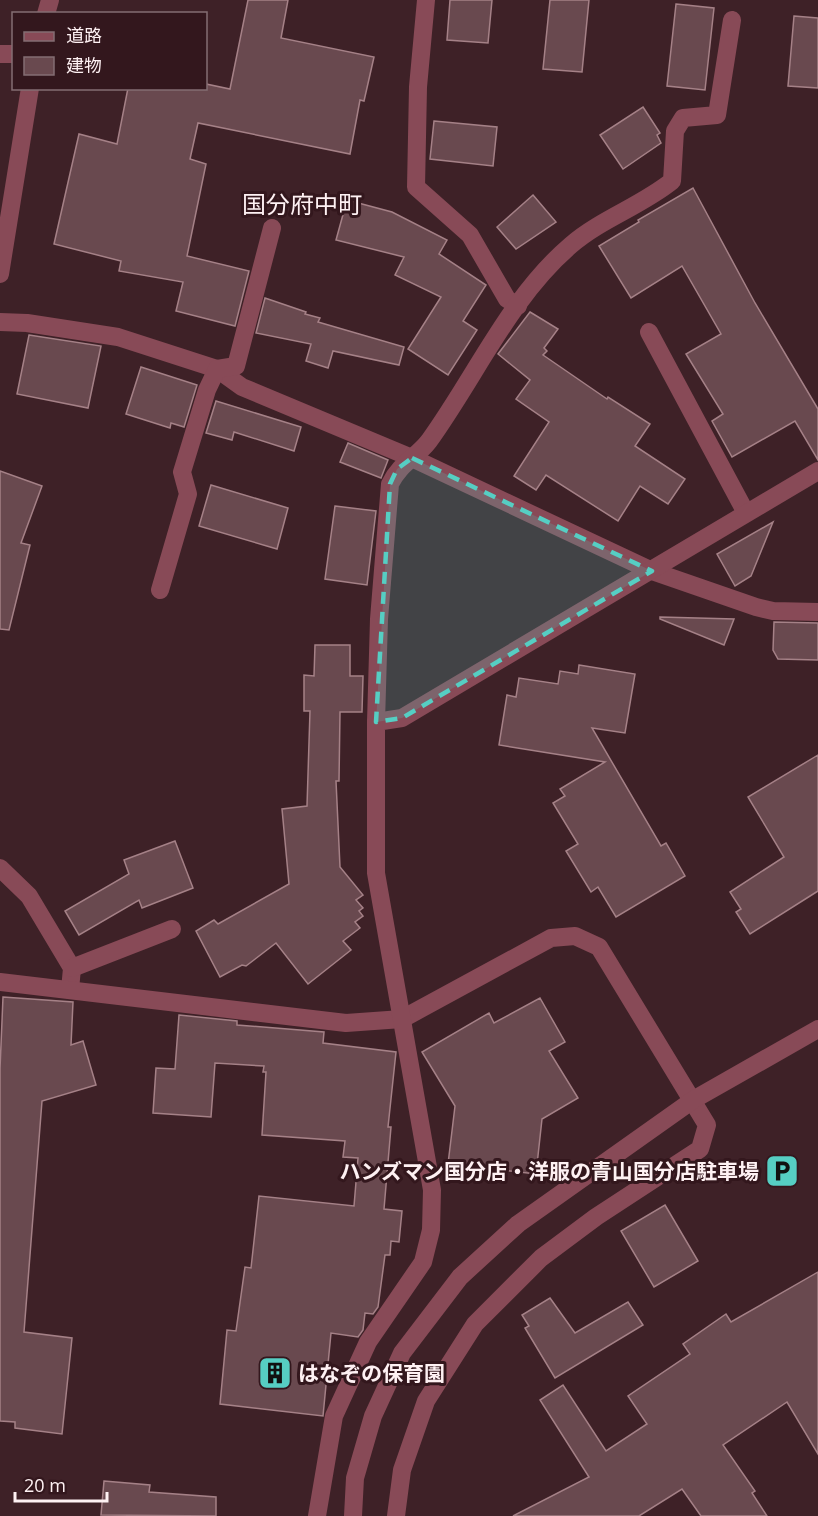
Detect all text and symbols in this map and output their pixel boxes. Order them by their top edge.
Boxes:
legend [12,12,207,90]
text: 道路 [66,23,102,47]
text: 建物 [66,53,102,77]
district label: 国分府中町 [242,187,362,220]
parking icon: ハンズマン国分店・洋服の青山国分店駐車場 [764,1153,800,1189]
place label: ハンズマン国分店・洋服の青山国分店駐車場 [339,1157,759,1185]
building icon: はなぞの保育園 [257,1355,293,1391]
place label: はなぞの保育園 [298,1359,445,1387]
scale bar [15,1465,106,1503]
text: 20 m [24,1473,66,1497]

